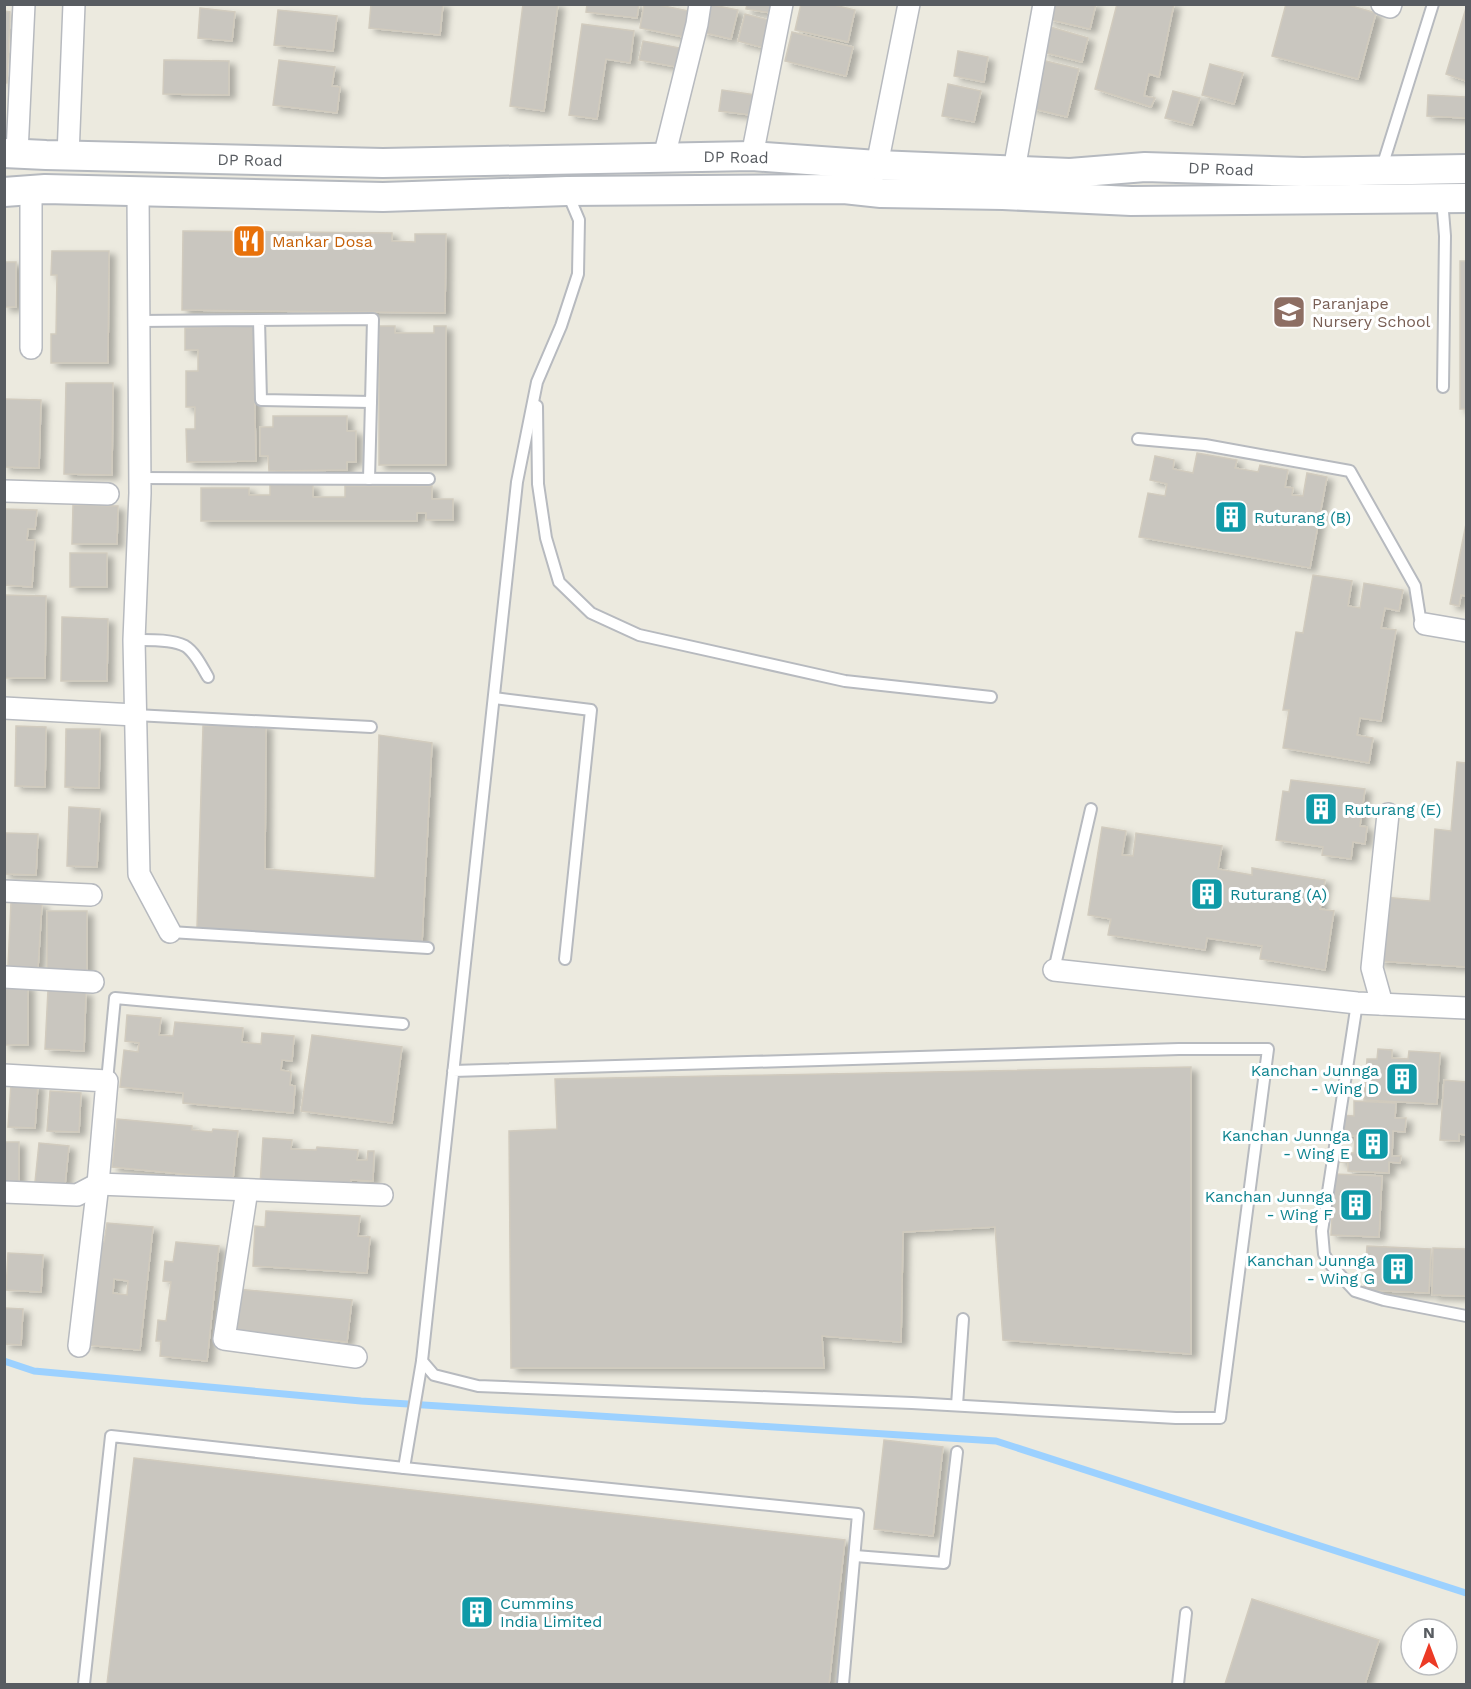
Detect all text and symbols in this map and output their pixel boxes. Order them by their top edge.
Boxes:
street label: DP Road [703,147,769,167]
street label: DP Road [217,150,283,170]
street label: DP Road [1188,158,1254,180]
restaurant icon: Mankar Dosa [231,223,267,259]
place label: Mankar Dosa [272,232,373,251]
school or university icon: Paranjape Nursery School [1271,294,1307,330]
place label: Paranjape Nursery School [1312,294,1431,331]
building icon: Ruturang (B) [1213,499,1249,535]
place label: Ruturang (B) [1254,508,1351,527]
building icon: Ruturang (E) [1303,791,1339,827]
place label: Ruturang (E) [1344,800,1441,819]
building icon: Ruturang (A) [1189,876,1225,912]
place label: Ruturang (A) [1230,885,1327,904]
place label: Kanchan Junnga - Wing D [1251,1061,1379,1098]
building icon: Kanchan Junnga - Wing D [1384,1061,1420,1097]
place label: Kanchan Junnga - Wing E [1222,1126,1350,1163]
building icon: Kanchan Junnga - Wing E [1355,1126,1391,1162]
place label: Kanchan Junnga - Wing F [1205,1187,1333,1224]
building icon: Kanchan Junnga - Wing F [1338,1187,1374,1223]
place label: Kanchan Junnga - Wing G [1247,1251,1375,1288]
building icon: Kanchan Junnga - Wing G [1380,1251,1416,1287]
building icon: Cummins India Limited [459,1594,495,1630]
place label: Cummins India Limited [500,1594,602,1631]
north arrow [1399,1617,1459,1677]
text: N [1423,1623,1435,1642]

